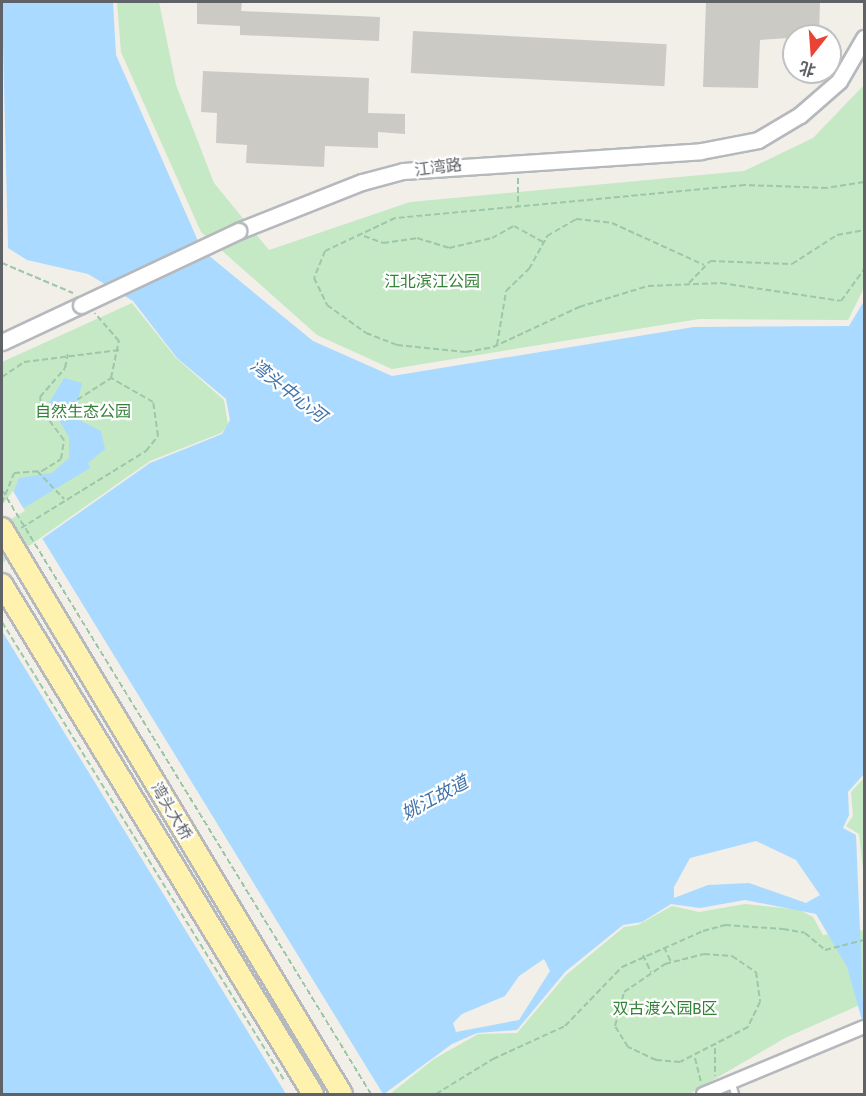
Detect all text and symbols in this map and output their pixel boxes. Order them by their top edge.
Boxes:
north arrow [782,24,842,84]
text: 北 [796,56,818,82]
street label: 江湾路 [413,155,463,179]
park label: 江北滨江公园 [384,271,480,291]
water label: 湾头中心河 [246,355,330,427]
park label: 自然生态公园 [35,401,131,421]
water label: 姚江故道 [398,772,472,824]
street label: 湾头大桥 [147,779,197,843]
park label: 双古渡公园B区 [613,998,717,1018]

